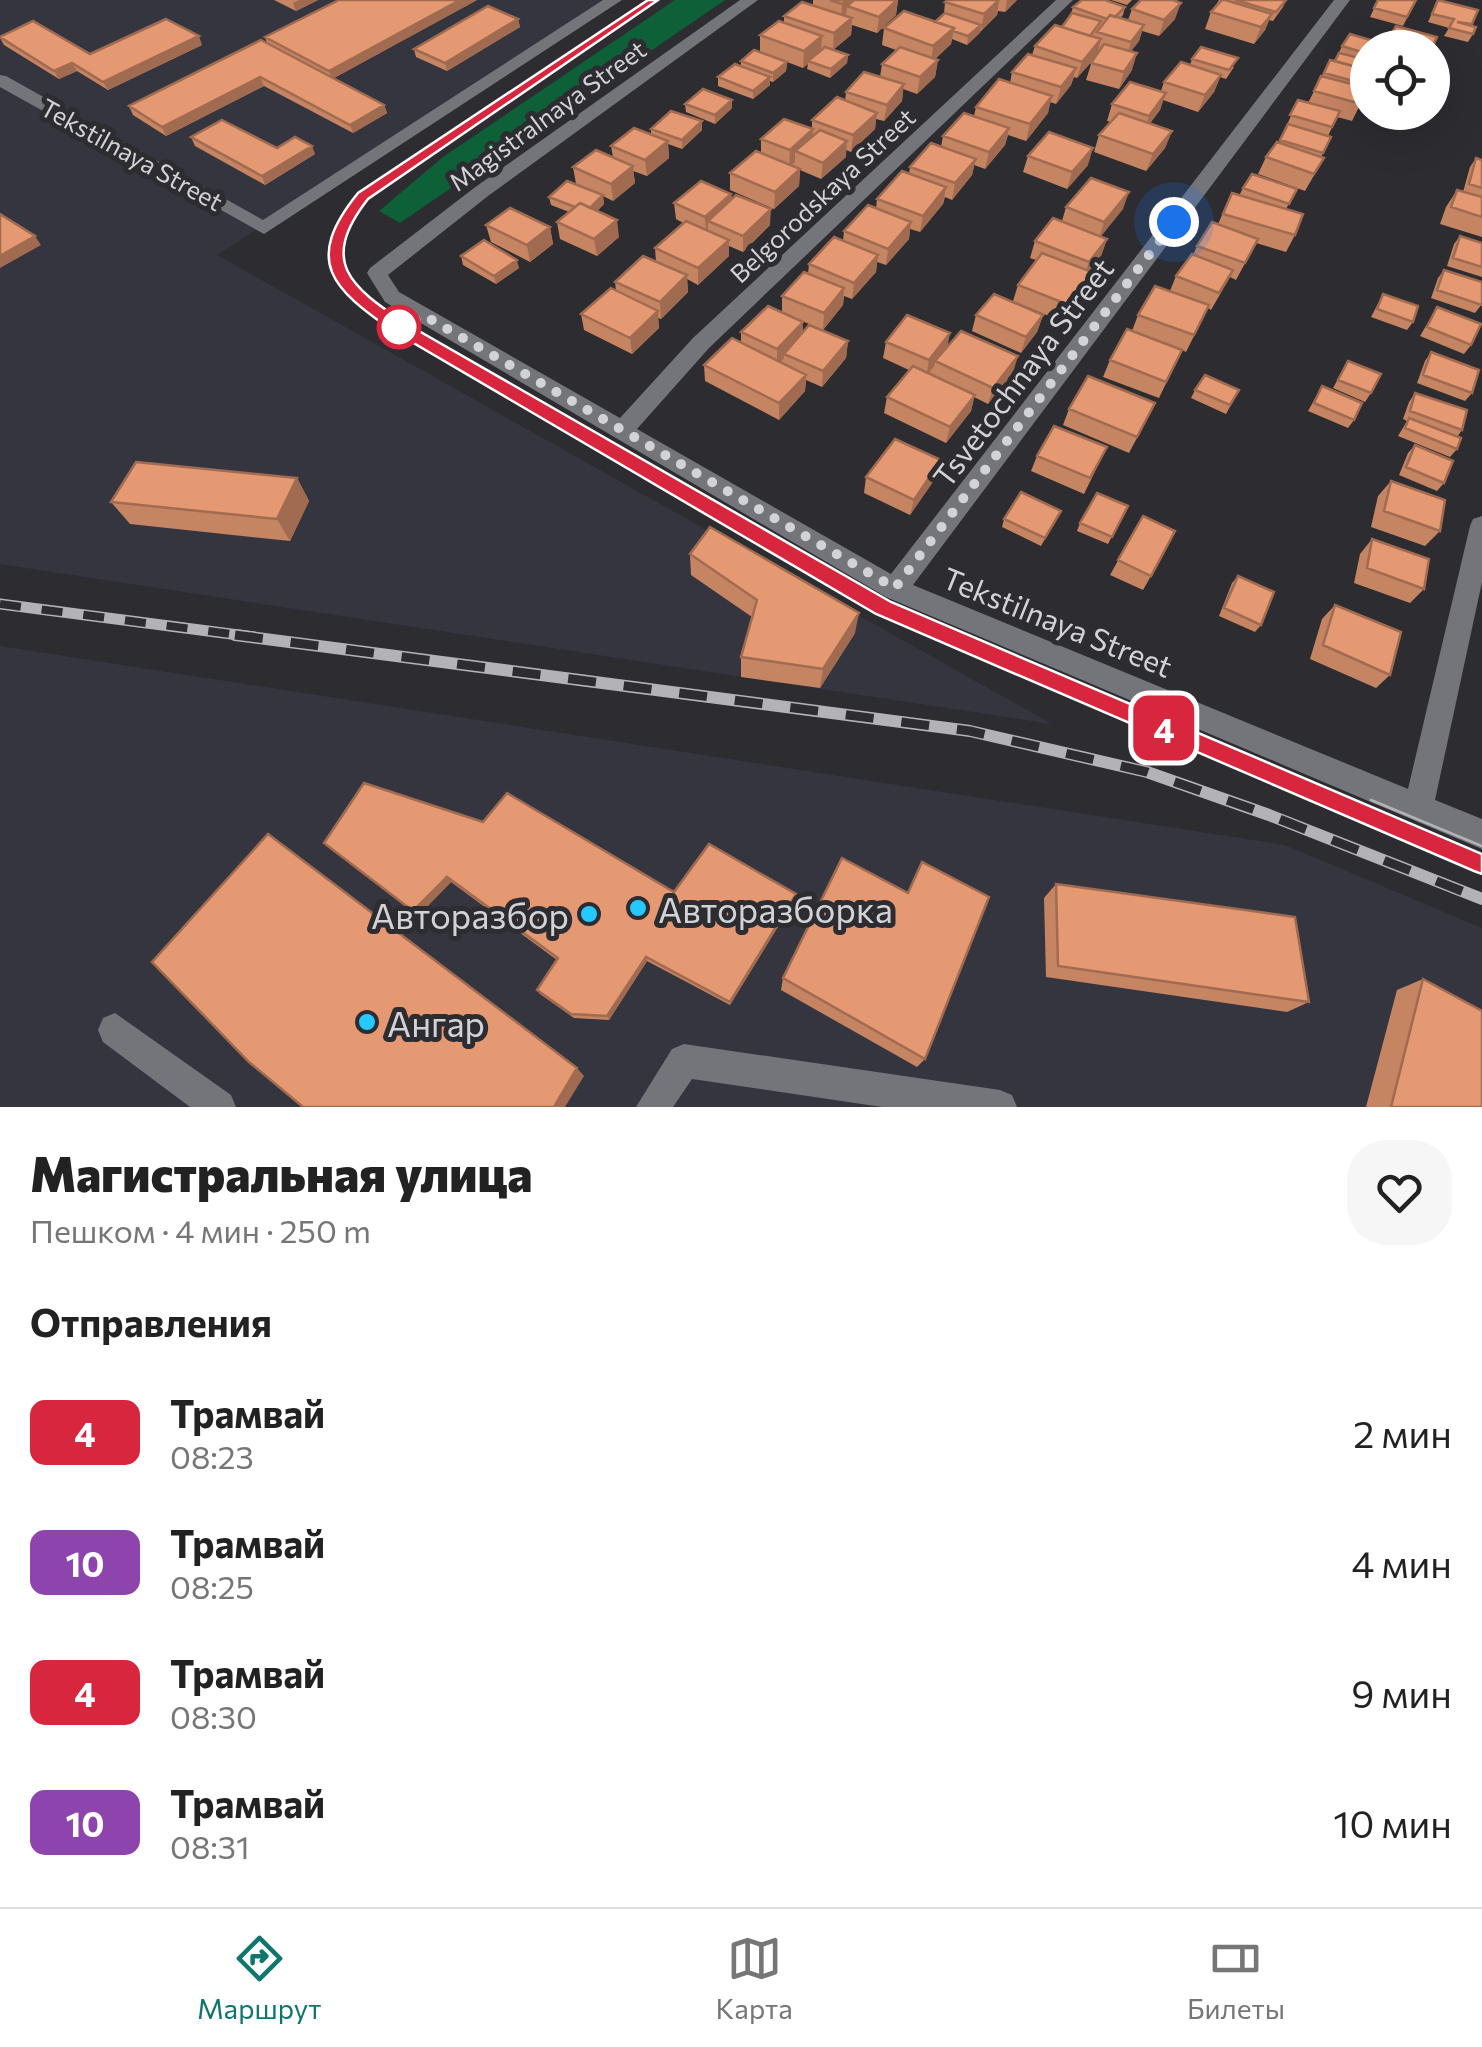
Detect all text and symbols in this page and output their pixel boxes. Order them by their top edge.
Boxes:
map controls [1350,30,1450,130]
button: locate [1350,30,1450,130]
street label: Magistralnaya Street [443,34,651,196]
street label: Tekstilnaya Street [36,92,228,216]
street label: Belgorodskaya Street [723,102,921,288]
your location [1149,197,1199,247]
street label: Tsvetochnaya Street [924,250,1120,494]
unlabelled marker [378,306,420,348]
street label: Tekstilnaya Street [938,558,1178,684]
line badge: 4 [1132,696,1196,760]
text: 4 [1153,707,1175,750]
place label: Авторазборка [658,887,893,930]
place label: Авторазбор [371,893,569,936]
marker: Авторазборка [627,897,649,919]
marker: Авторазбор [578,903,600,925]
place label: Ангар [387,1001,485,1044]
marker: Ангар [356,1011,378,1033]
button: heart [1347,1140,1452,1245]
text: Магистральная улица [30,1143,532,1202]
text: Пешком · 4 мин · 250 m [30,1210,371,1250]
text: Отправления [30,1298,272,1345]
text: Трамвай [170,1389,325,1436]
text: 2 мин [1353,1409,1452,1456]
text: 4 [74,1411,96,1454]
text: 08:23 [170,1436,254,1476]
text: Трамвай [170,1519,325,1566]
text: 4 мин [1351,1539,1452,1586]
text: 10 [65,1541,105,1584]
text: 08:25 [170,1566,254,1606]
text: Трамвай [170,1649,325,1696]
text: 9 мин [1351,1669,1452,1716]
text: 4 [74,1671,96,1714]
text: 08:30 [170,1696,257,1736]
text: Трамвай [170,1779,325,1826]
text: 10 мин [1333,1799,1452,1846]
text: 10 [65,1801,105,1844]
text: 08:31 [170,1826,250,1866]
tab: Маршрут [197,1931,321,2025]
tab: Карта [716,1931,793,2025]
tab: Билеты [1187,1931,1285,2025]

